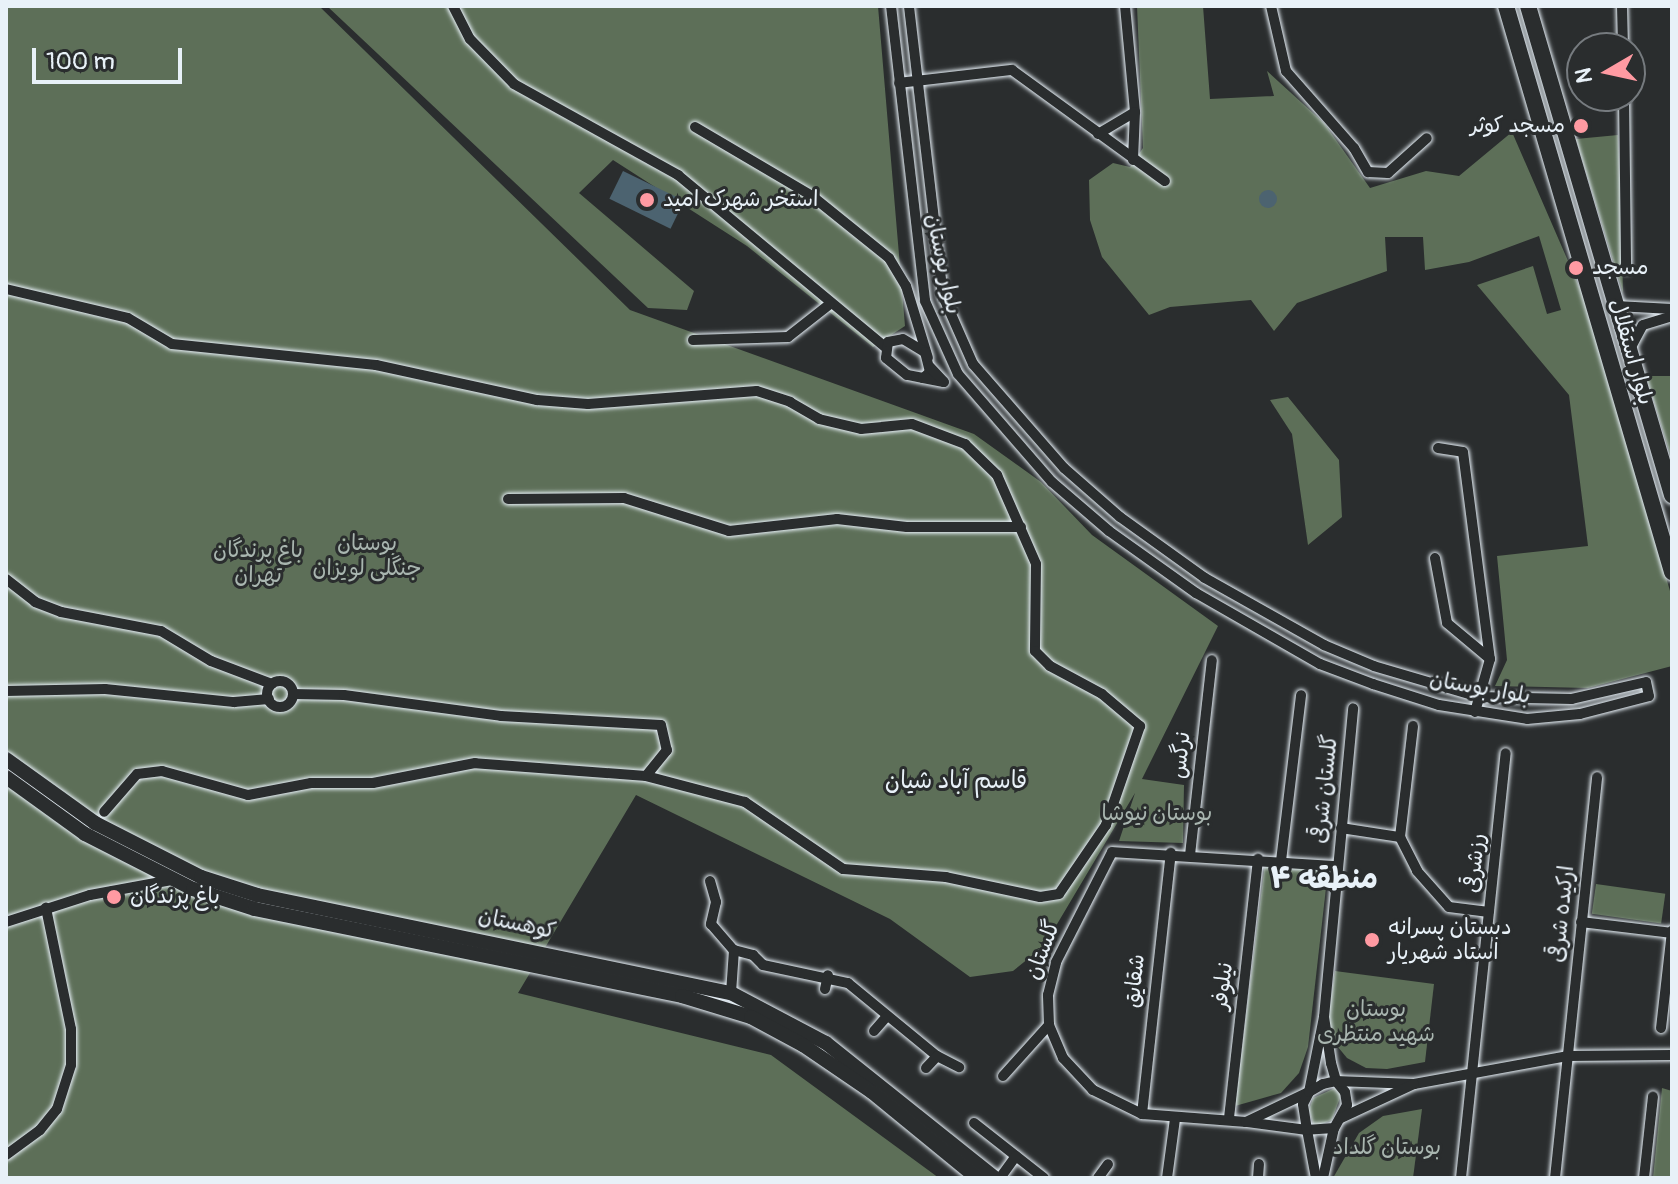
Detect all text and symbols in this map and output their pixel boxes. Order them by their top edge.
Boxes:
scale bar [36,32,186,82]
north arrow [1566,32,1646,112]
text: 100 m [46,47,115,76]
text: N [1569,66,1599,85]
place label: مسجد کوثر [1470,113,1565,139]
marker: مسجد کوثر [1572,117,1590,135]
place label: استخر شهرک امید [663,187,818,213]
marker: استخر شهرک امید [638,191,656,209]
street label: بلوار بوستان [919,211,967,317]
place label: مسجد [1592,255,1648,281]
marker: مسجد [1567,259,1585,277]
street label: بلوار استقلال [1603,296,1659,408]
park label: بوستان جنگلی لویزان [313,530,421,582]
park label: باغ پرندگان تهران [213,537,303,588]
street label: بلوار بوستان [1427,666,1533,710]
street label: نرگس [1165,730,1197,780]
street label: گلستان شرقی [1306,733,1344,845]
district label: قاسم آباد شیان [885,767,1027,795]
park label: بوستان نیوشا [1102,801,1212,827]
street label: رزشرقی [1459,832,1491,894]
district label: منطقه ۴ [1270,861,1378,897]
street label: ارکیده شرقی [1544,864,1580,964]
place label: باغ پرندگان [130,884,220,910]
marker: باغ پرندگان [105,888,123,906]
street label: کوهستان [476,903,558,945]
place label: دبستان پسرانه استاد شهريار [1388,914,1512,966]
street label: گلستان [1020,917,1066,983]
marker: دبستان پسرانه استاد شهريار [1363,931,1381,949]
street label: شقایق [1119,953,1151,1009]
street label: نیلوفر [1207,961,1239,1011]
park label: بوستان شهید منتظری [1317,996,1435,1048]
park label: بوستان گلداد [1333,1135,1441,1161]

